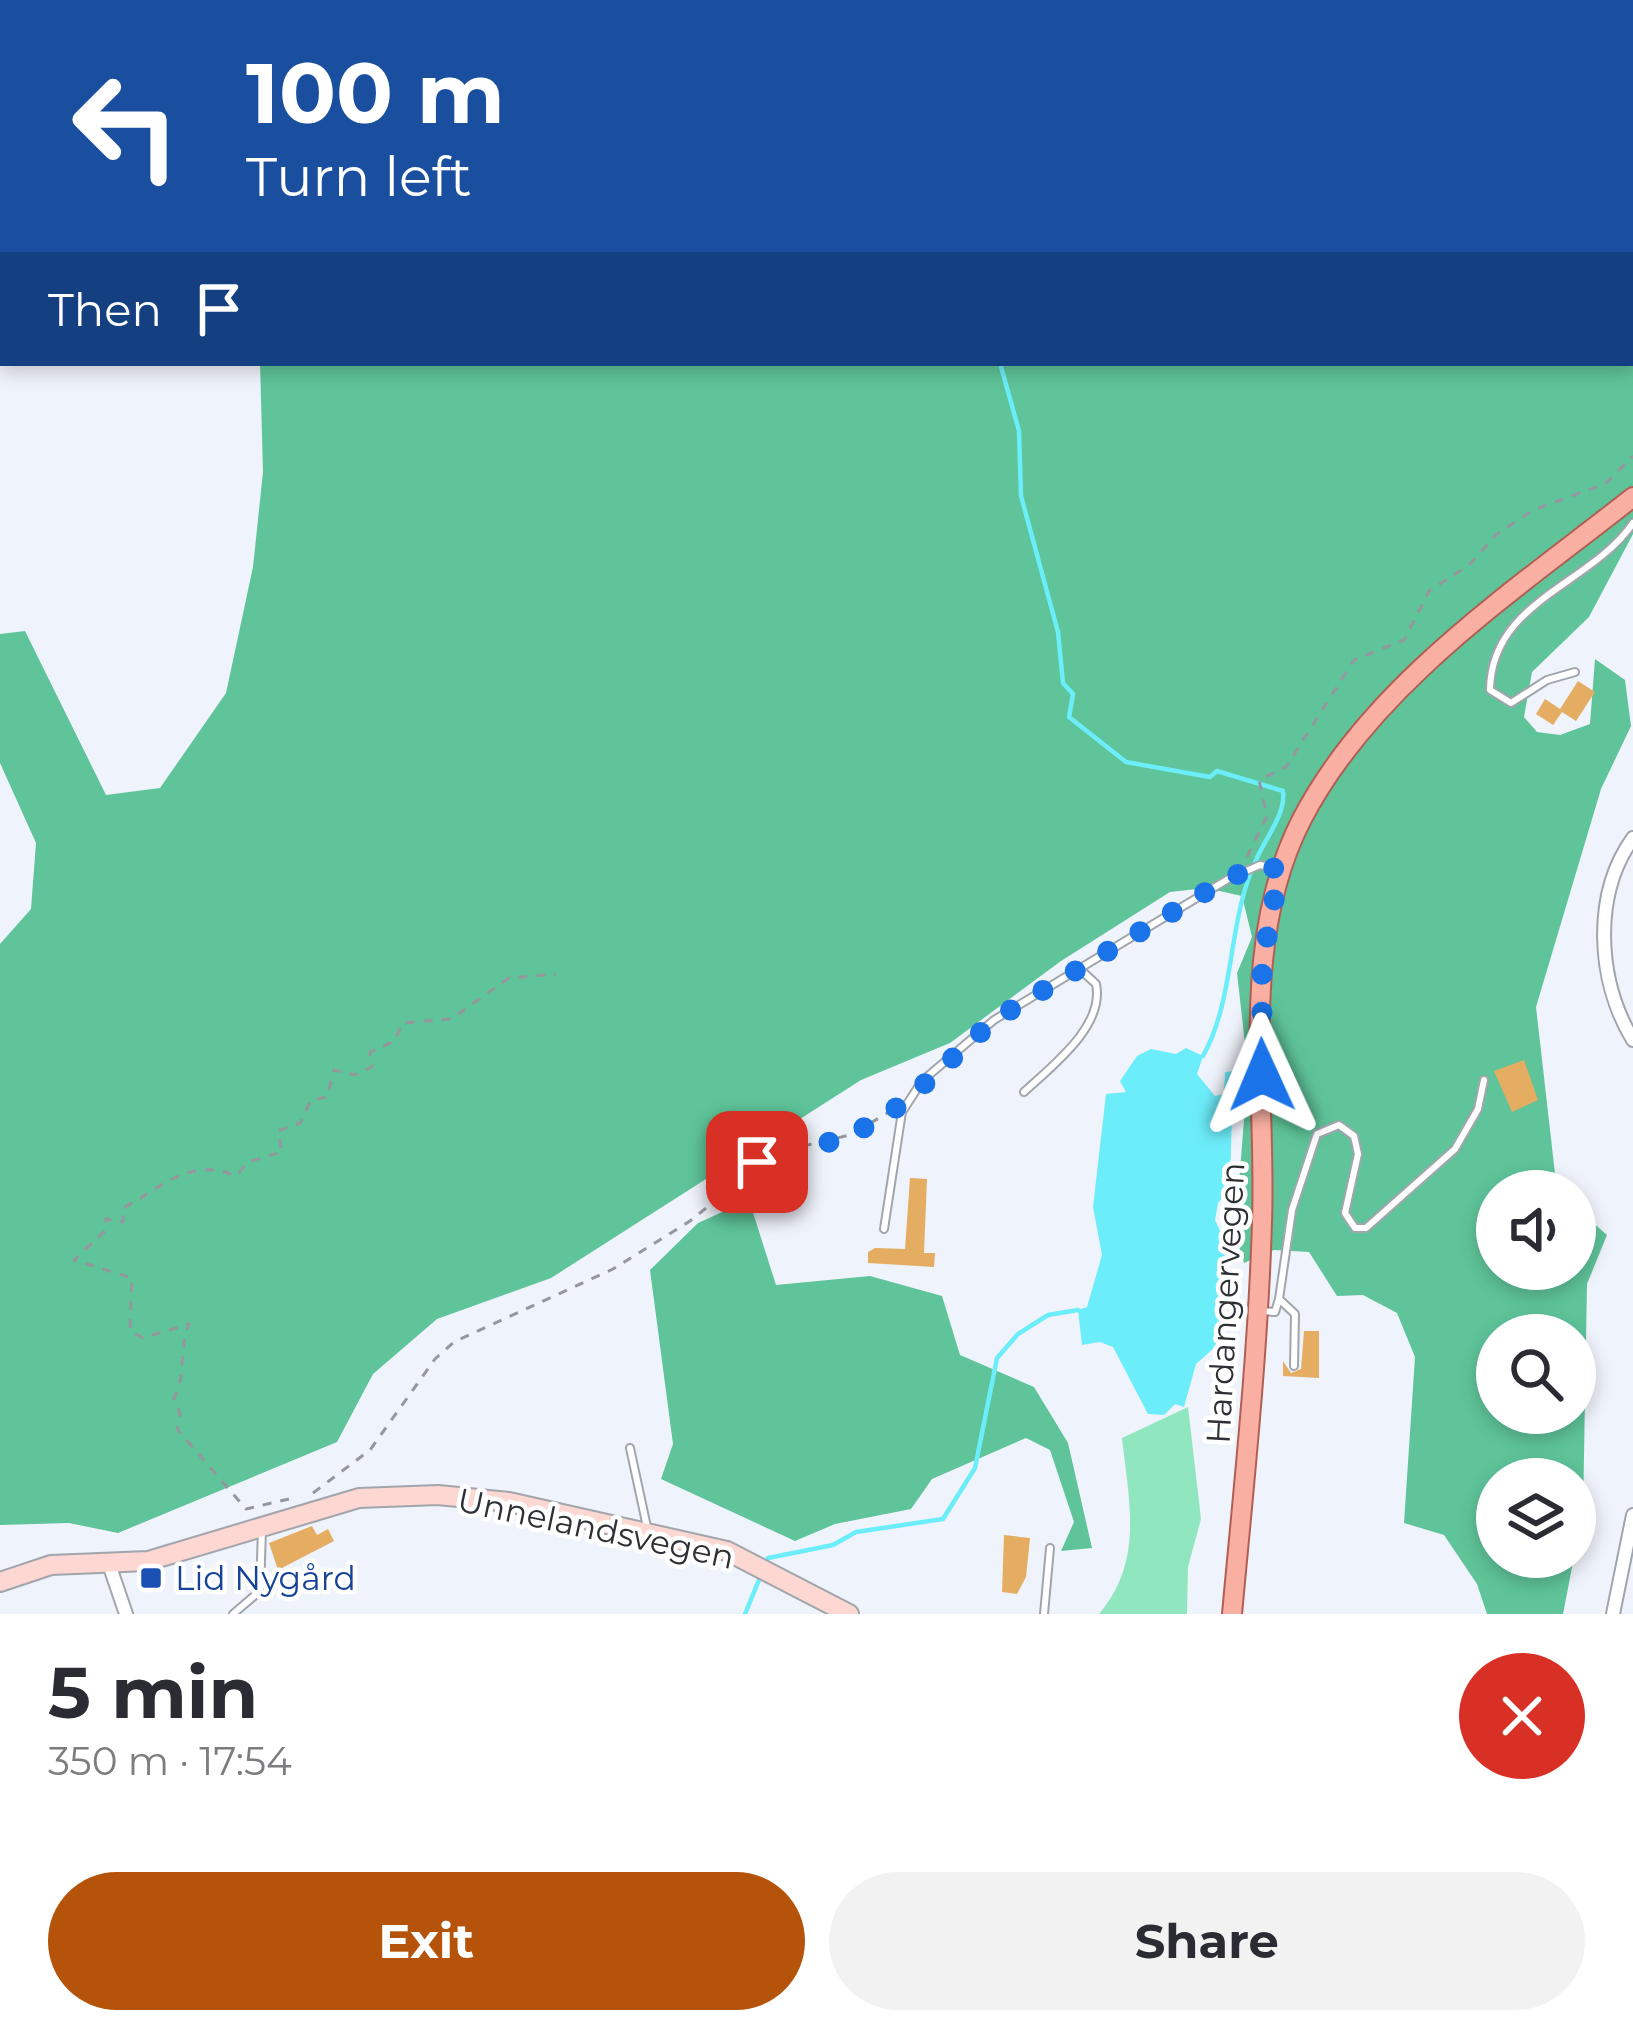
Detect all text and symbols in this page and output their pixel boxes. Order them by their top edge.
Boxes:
text: 100 m [246,42,505,144]
icon: left [48,48,204,204]
text: Turn left [246,144,472,210]
icon: arrive [186,276,252,342]
text: Then [48,282,162,337]
position arrow [1199,1012,1325,1138]
pin [706,1111,808,1213]
icon: arrive [724,1129,790,1195]
street label: Hardangervegen [1198,1161,1252,1445]
map controls [1476,1170,1596,1578]
button: sound [1476,1170,1596,1290]
button: search [1476,1314,1596,1434]
button: layers [1476,1458,1596,1578]
street label: Unnelandsvegen [454,1479,738,1577]
place label: Lid Nygård [175,1558,356,1598]
marker: Lid Nygård [138,1565,164,1591]
text: 5 min [48,1648,258,1736]
button: close [1459,1653,1585,1779]
text: 350 m · 17:54 [48,1737,292,1785]
button: Exit [48,1872,805,2010]
button: Share [829,1872,1585,2010]

